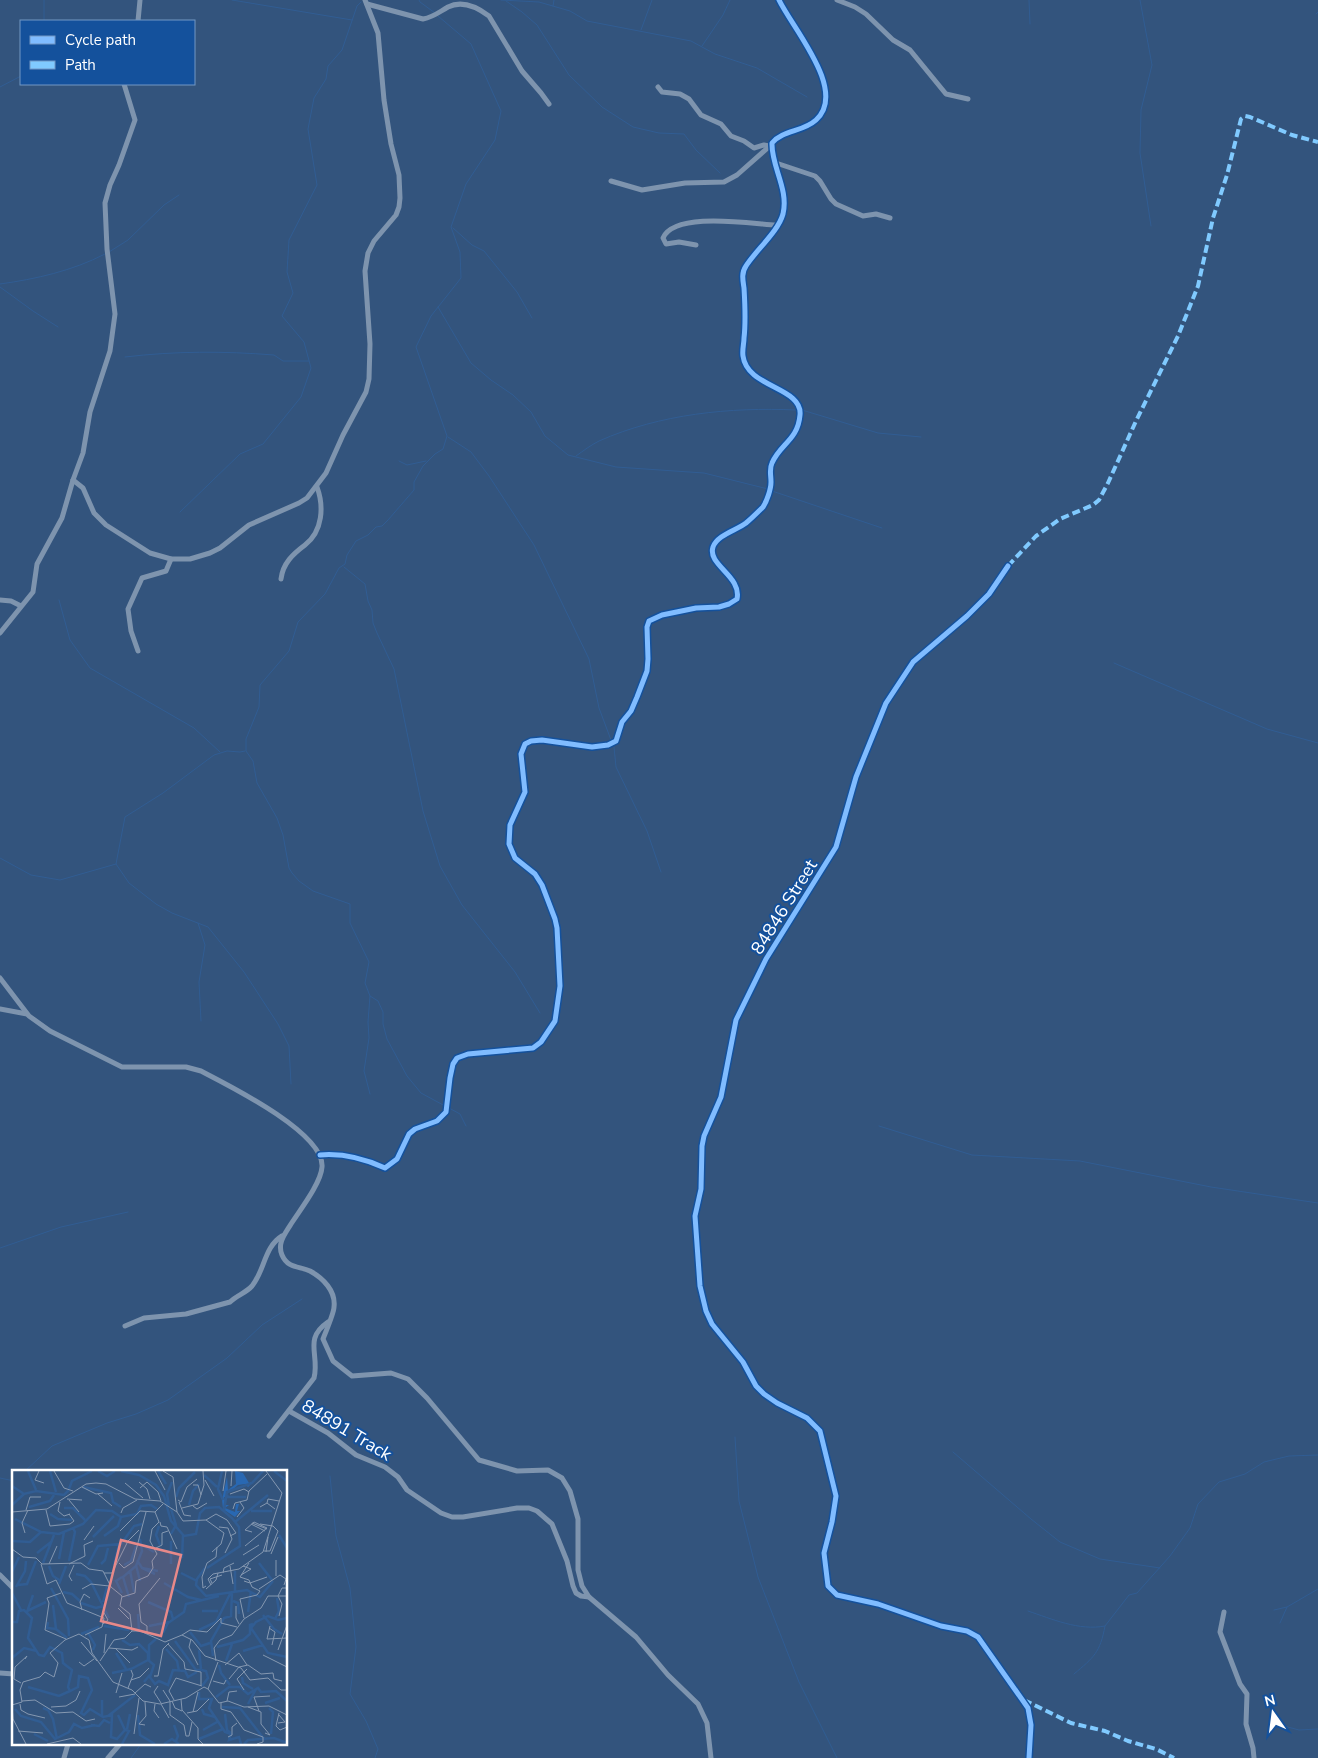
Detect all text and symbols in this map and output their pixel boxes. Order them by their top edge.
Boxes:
legend [20,20,195,85]
text: Cycle path [65,30,136,50]
text: Path [65,55,96,75]
street label: 84846 Street [745,854,823,959]
street label: 84891 Track [297,1394,397,1467]
inset map [12,1470,288,1746]
north arrow [1248,1688,1298,1738]
text: N [1263,1690,1277,1711]

